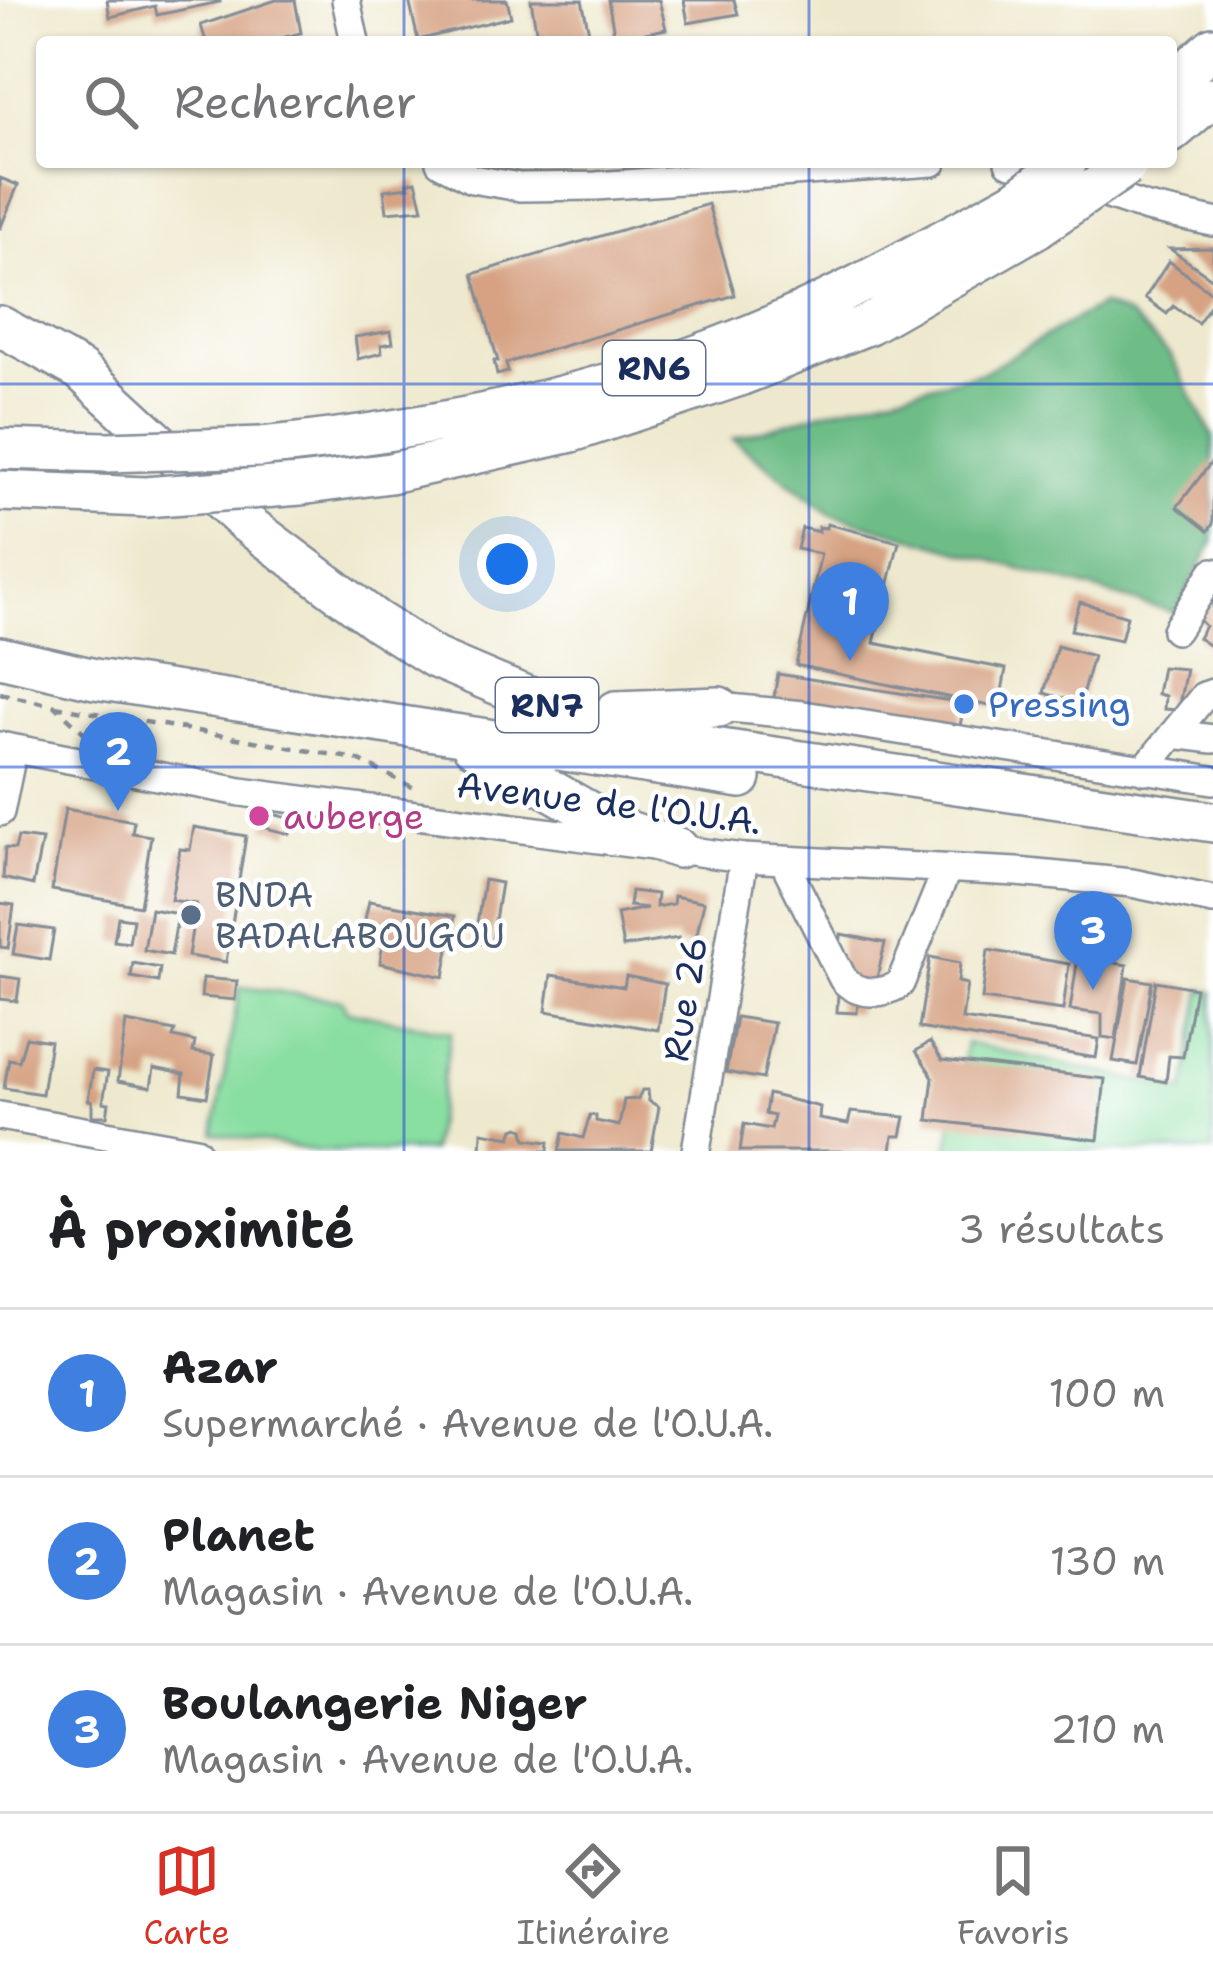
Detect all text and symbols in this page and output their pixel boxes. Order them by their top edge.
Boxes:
search box [36,36,1177,168]
icon: search [78,69,144,135]
text: Rechercher [174,72,417,132]
road number: RN6 [603,341,705,395]
your location [477,534,537,594]
pin: 1 [811,562,889,661]
road number: RN7 [496,678,598,732]
place label: Pressing [988,680,1131,729]
marker: Pressing [951,691,977,717]
pin: 2 [79,712,157,811]
street label: Avenue de l'O.U.A. [454,760,764,846]
place label: auberge [283,792,424,841]
marker: auberge [246,803,272,829]
place label: BNDA BADALABOUGOU [215,870,505,960]
pin: 3 [1054,891,1132,990]
marker: BNDA BADALABOUGOU [178,902,204,928]
street label: Rue 26 [651,933,719,1065]
text: À proximité [48,1195,355,1263]
text: 3 résultats [958,1203,1165,1255]
text: Azar [162,1337,278,1397]
text: 1 [78,1367,96,1419]
text: 100 m [1049,1367,1165,1419]
text: Supermarché · Avenue de l'O.U.A. [162,1397,773,1449]
text: Planet [162,1505,315,1565]
text: 2 [73,1535,101,1587]
text: 130 m [1050,1535,1165,1587]
text: Magasin · Avenue de l'O.U.A. [162,1565,693,1617]
text: Boulangerie Niger [162,1673,587,1733]
text: 3 [73,1703,101,1755]
text: 210 m [1050,1703,1165,1755]
text: Magasin · Avenue de l'O.U.A. [162,1733,693,1785]
tab: Carte [143,1838,230,1955]
tab: Itinéraire [517,1838,670,1955]
tab: Favoris [957,1838,1070,1955]

